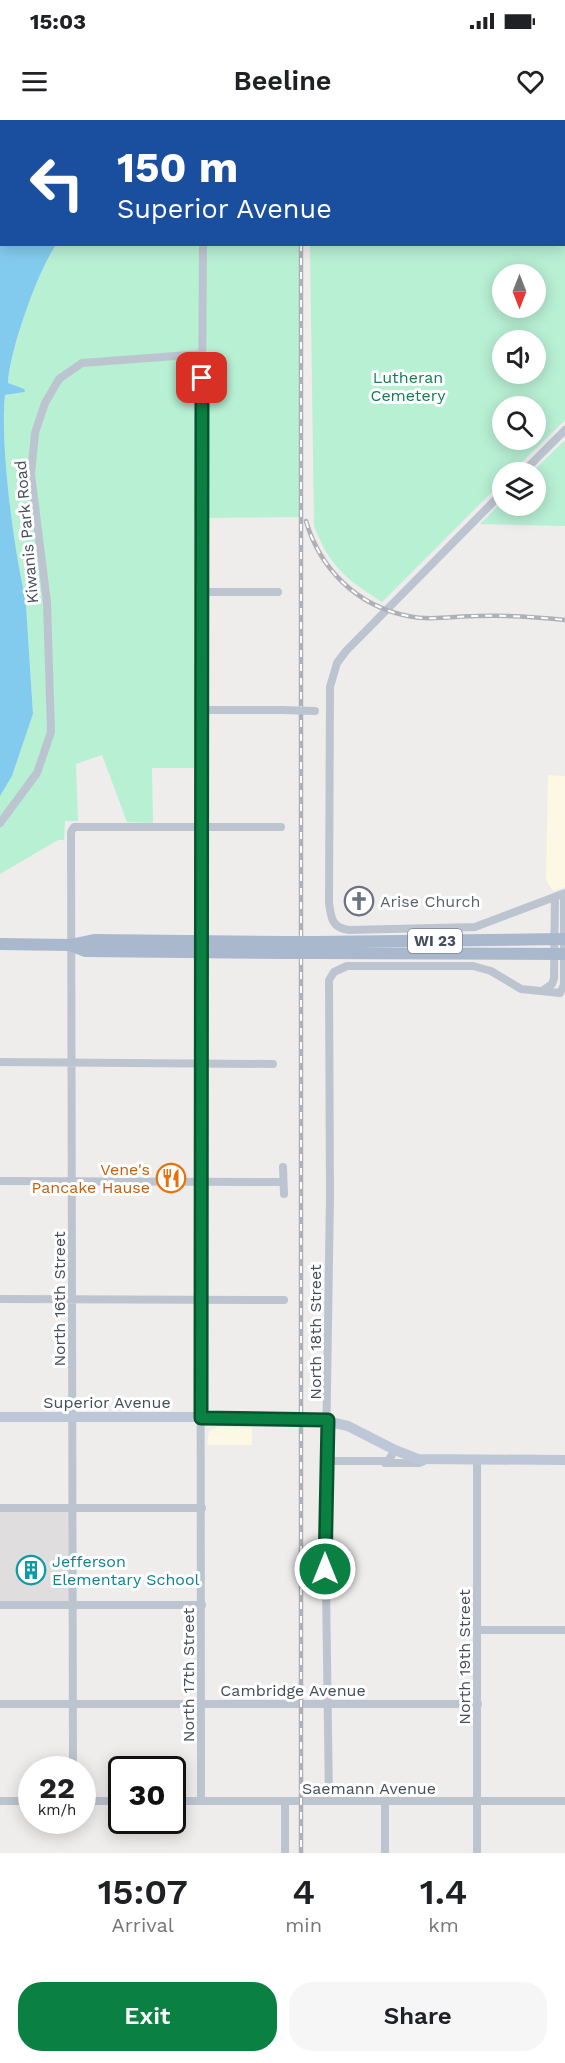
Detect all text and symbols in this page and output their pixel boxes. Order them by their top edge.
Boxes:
text: 15:03 [30,9,86,34]
icon: menu [18,65,51,98]
text: Beeline [234,65,331,97]
icon: heart [514,65,547,98]
text: 150 m [117,143,238,192]
icon: left [18,144,96,222]
text: Superior Avenue [117,193,332,225]
north arrow [492,264,546,318]
map controls [492,264,546,516]
button: sound [492,330,546,384]
pin [176,352,227,403]
icon: arrive [185,361,218,394]
park label: Lutheran Cemetery [370,368,446,405]
button: search [492,396,546,450]
street label: Kiwanis Park Road [11,460,42,604]
button: layers [492,462,546,516]
church icon: Arise Church [343,885,375,917]
place label: Arise Church [380,892,480,911]
road number: WI 23 [408,929,462,953]
place label: Vene's Pancake Hause [32,1160,150,1197]
restaurant icon: Vene's Pancake Hause [155,1162,187,1194]
street label: North 16th Street [50,1231,69,1367]
street label: North 18th Street [306,1264,325,1400]
street label: Superior Avenue [43,1393,171,1412]
position arrow [293,1537,357,1601]
place label: Jefferson Elementary School [52,1552,200,1589]
building icon: Jefferson Elementary School [15,1554,47,1586]
street label: North 19th Street [455,1589,474,1725]
street label: North 17th Street [179,1607,198,1742]
street label: Cambridge Avenue [220,1681,366,1700]
speed limit sign: 30 [108,1756,186,1834]
text: 22 [39,1770,75,1805]
street label: Saemann Avenue [302,1779,436,1798]
text: km/h [38,1801,76,1819]
text: 15:07 [98,1871,188,1913]
text: 4 [292,1871,315,1913]
text: 1.4 [420,1871,467,1913]
text: Arrival [111,1913,174,1937]
text: min [285,1913,322,1937]
text: km [428,1913,459,1937]
button: Exit [18,1982,277,2051]
button: Share [289,1982,547,2051]

